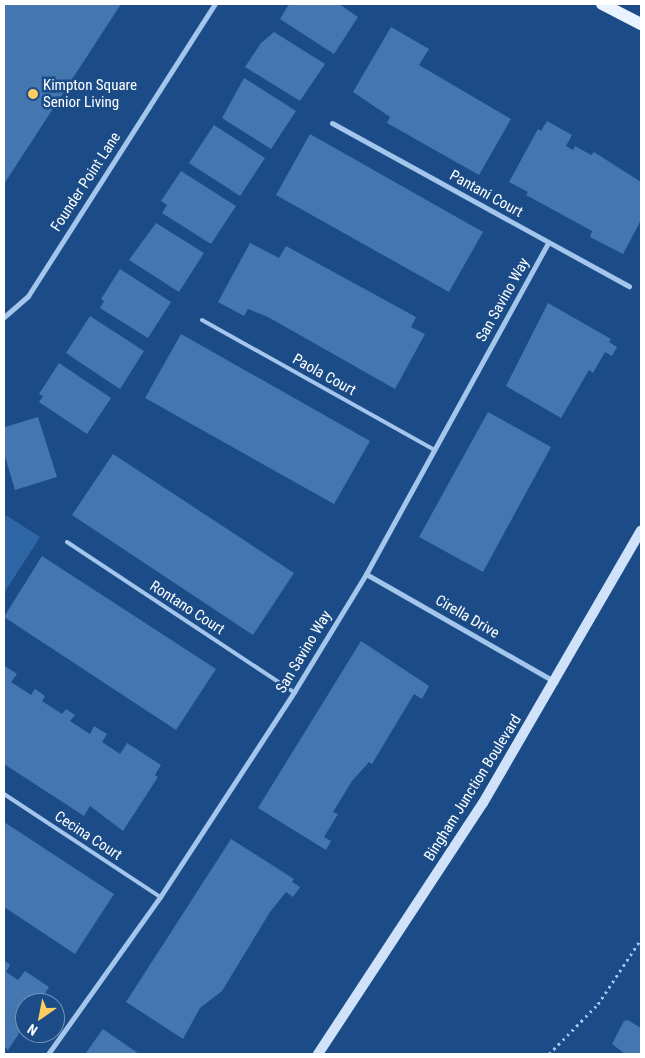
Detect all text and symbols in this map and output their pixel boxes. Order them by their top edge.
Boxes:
place label: Kimpton Square Senior Living [43,76,137,111]
marker: Kimpton Square Senior Living [27,88,39,100]
street label: Founder Point Lane [47,129,125,235]
street label: Pantani Court [446,166,526,222]
street label: San Savino Way [473,255,533,345]
street label: Paola Court [289,350,359,400]
street label: Rontano Court [146,577,228,639]
street label: Cirella Drive [432,591,502,643]
street label: San Savino Way [272,607,336,697]
street label: Bingham Junction Boulevard [421,712,525,864]
street label: Cecina Court [51,808,125,864]
north arrow [15,993,65,1043]
text: N [24,1021,40,1039]

